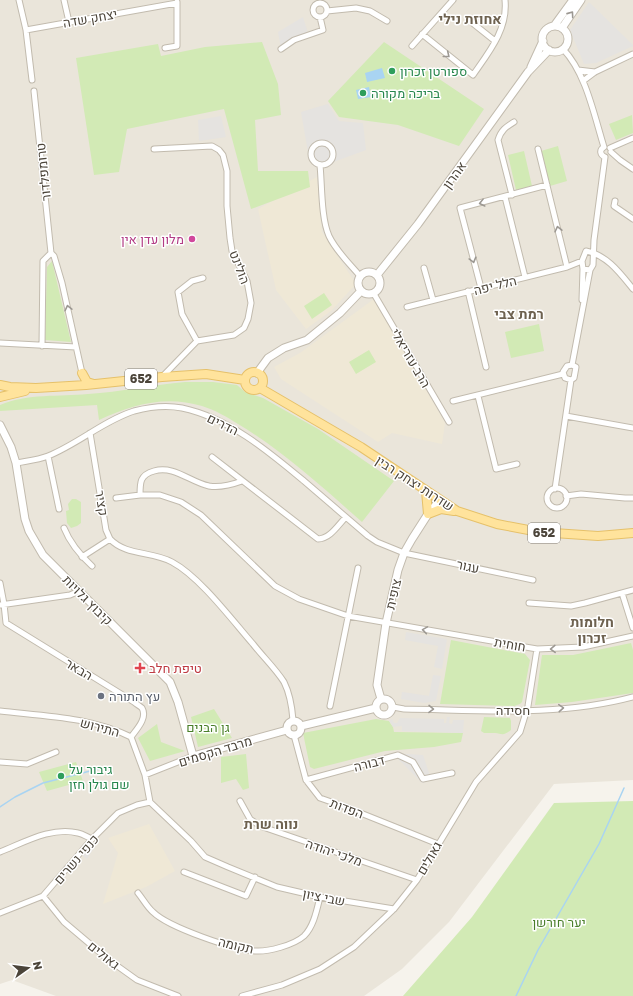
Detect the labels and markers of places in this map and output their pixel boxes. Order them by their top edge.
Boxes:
place label: ספורטן זכרון [400,63,467,79]
marker: ספורטן זכרון [387,66,397,76]
place label: בריכה מקורה [371,85,440,101]
marker: בריכה מקורה [358,88,368,98]
place label: מלון עדן אין [121,231,184,247]
marker: מלון עדן אין [187,234,197,244]
place label: טיפת חלב [149,660,202,676]
marker: טיפת חלב [134,662,146,674]
place label: עץ התורה [109,688,160,704]
marker: עץ התורה [96,691,106,701]
place label: גיבור על שם גולן חזן [69,761,130,792]
marker: גיבור על שם גולן חזן [56,771,66,781]

